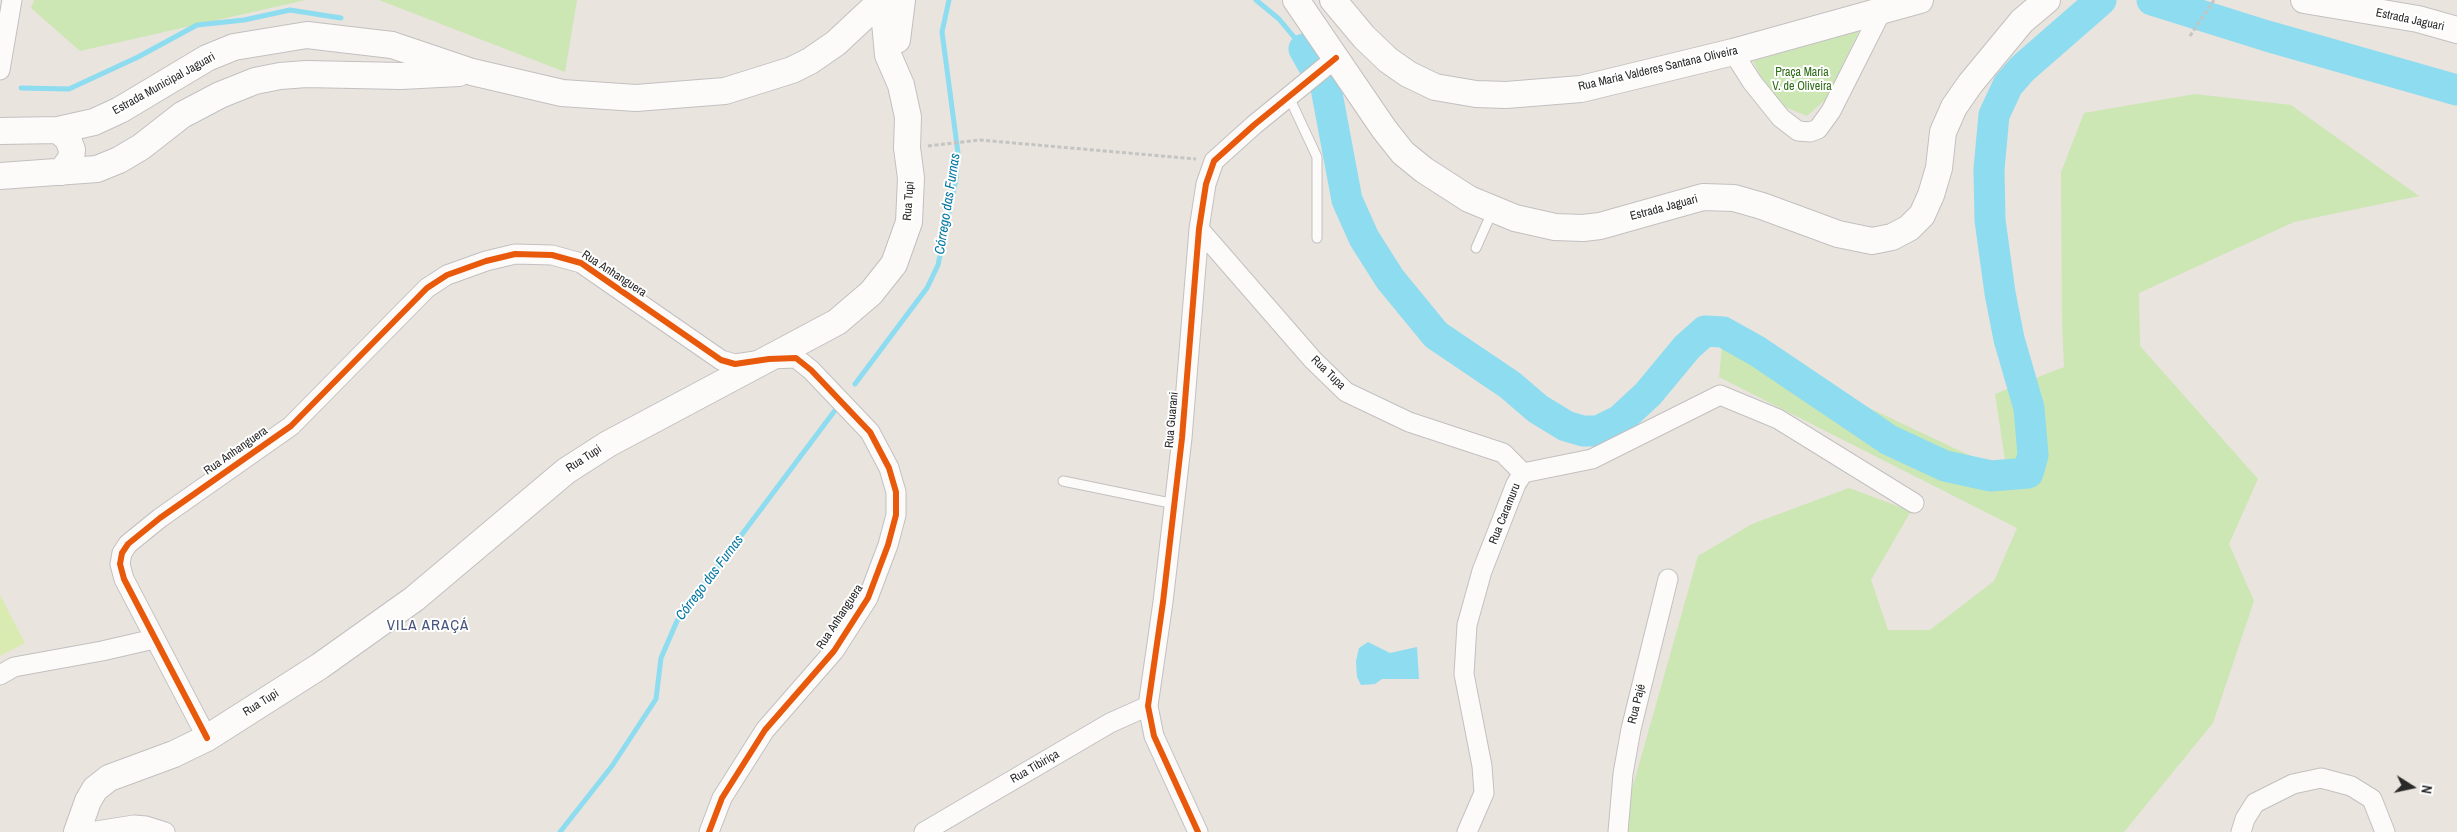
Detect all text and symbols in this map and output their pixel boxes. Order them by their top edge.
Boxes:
street label: Estrada Jaguari [2375,6,2445,34]
street label: Rua Maria Valderes Santana Oliveira [1577,44,1739,94]
street label: Estrada Municipal Jaguari [110,50,218,118]
park label: Praça Maria V. de Oliveira [1772,66,1832,94]
water label: Córrego das Furnas [932,152,964,256]
street label: Rua Tupi [900,181,918,221]
street label: Estrada Jaguari [1629,192,1699,224]
street label: Rua Anhanguera [579,248,649,300]
street label: Rua Tupa [1308,353,1348,393]
street label: Rua Guarani [1162,391,1182,449]
street label: Rua Anhanguera [201,424,271,478]
street label: Rua Tupi [563,442,605,476]
street label: Rua Caramuru [1486,481,1524,547]
water label: Córrego das Furnas [673,532,747,624]
street label: Rua Anhanguera [814,582,866,652]
district label: VILA ARAÇÁ [386,617,470,635]
street label: Rua Pajé [1625,683,1649,725]
street label: Rua Tupi [240,686,282,720]
street label: Rua Tibiriça [1008,747,1062,787]
north arrow [2387,762,2437,812]
text: N [2417,784,2436,795]

